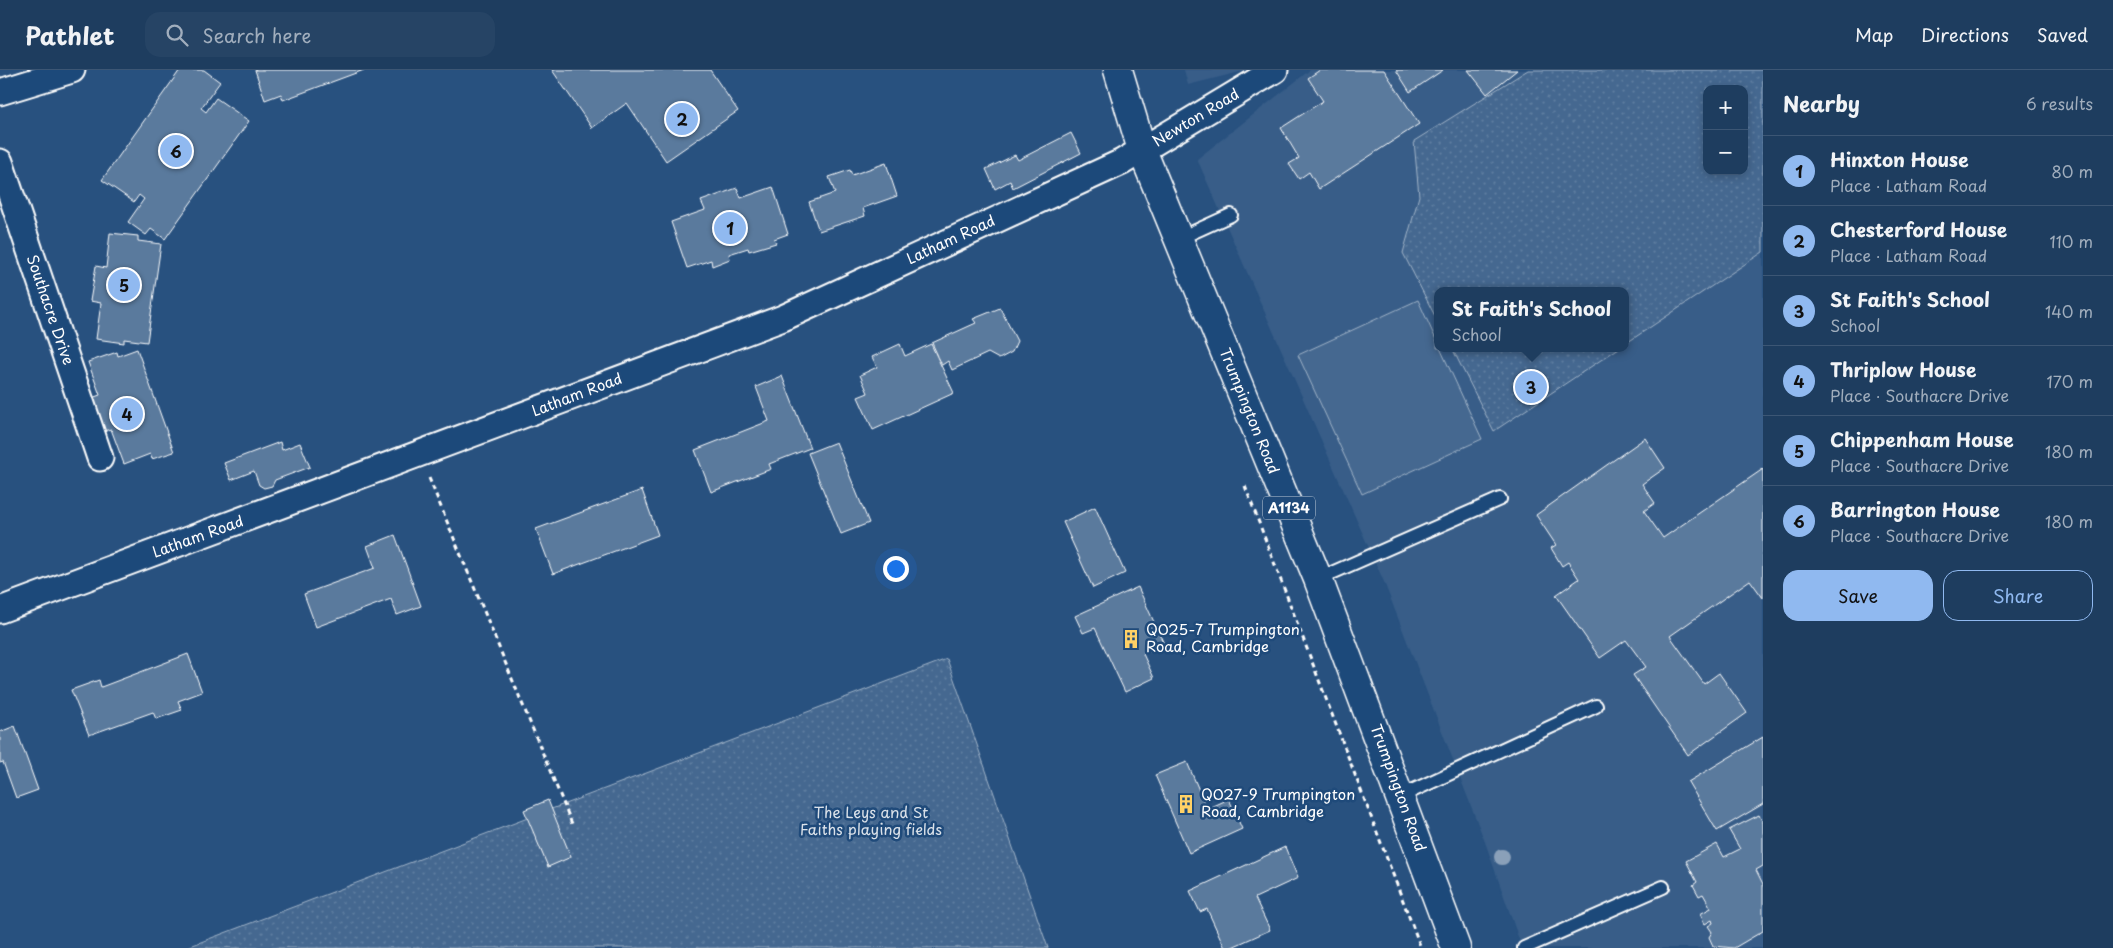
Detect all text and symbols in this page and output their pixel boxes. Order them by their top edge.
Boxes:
search box [145,12,495,57]
text: Pathlet [25,17,115,53]
icon: search [163,21,191,49]
text: Search here [203,21,311,49]
text: Map [1855,21,1893,48]
text: Directions [1921,21,2009,48]
text: Saved [2037,21,2088,48]
street label: Newton Road [1147,82,1243,152]
map controls [1703,85,1748,175]
button: + [1703,85,1748,130]
text: Nearby [1783,87,1860,119]
text: 6 results [2026,91,2093,115]
pin: 2 [666,100,698,138]
button: − [1703,130,1748,175]
pin: 6 [160,132,192,170]
text: Hinxton House [1830,145,1969,173]
text: 1 [1795,159,1803,183]
text: 80 m [2051,159,2093,183]
text: Place · Latham Road [1830,173,1987,197]
street label: Latham Road [902,208,998,269]
pin: 1 [714,209,746,247]
text: Chesterford House [1830,215,2007,243]
text: 2 [1793,229,1805,253]
text: 110 m [2050,229,2093,253]
text: Place · Latham Road [1830,243,1987,267]
street label: Southacre Drive [22,251,81,368]
pin: 5 [108,266,140,304]
text: St Faith's School [1830,285,1990,313]
popup [1434,287,1629,352]
text: St Faith's School [1452,294,1611,322]
text: 3 [1794,299,1804,323]
text: 140 m [2045,299,2093,323]
text: School [1830,313,1880,337]
text: School [1452,322,1502,346]
street label: Trumpington Road [1215,344,1286,477]
text: Thriplow House [1830,355,1976,383]
street label: Latham Road [528,366,625,421]
pin: 3 [1515,368,1547,406]
text: 4 [1794,369,1804,393]
text: 170 m [2047,369,2093,393]
text: Place · Southacre Drive [1830,383,2009,407]
pin: 4 [111,395,143,433]
text: Chippenham House [1830,425,2014,453]
text: 5 [1794,439,1804,463]
text: 180 m [2045,439,2093,463]
text: Place · Southacre Drive [1830,453,2009,477]
text: Barrington House [1830,495,2000,523]
road number: A1134 [1263,496,1315,519]
street label: Latham Road [149,508,246,563]
text: 6 [1793,509,1805,533]
text: 180 m [2045,509,2093,533]
text: Place · Southacre Drive [1830,523,2009,547]
your location [883,556,909,582]
button: Save [1783,570,1933,621]
button: Share [1943,570,2093,621]
place label: Q025-7 Trumpington Road, Cambridge [1146,617,1300,657]
building icon: Q025-7 Trumpington Road, Cambridge [1120,628,1142,650]
street label: Trumpington Road [1366,721,1433,854]
place label: Q027-9 Trumpington Road, Cambridge [1201,782,1355,822]
building icon: Q027-9 Trumpington Road, Cambridge [1175,793,1197,815]
park label: The Leys and St Faiths playing fields [800,800,942,840]

